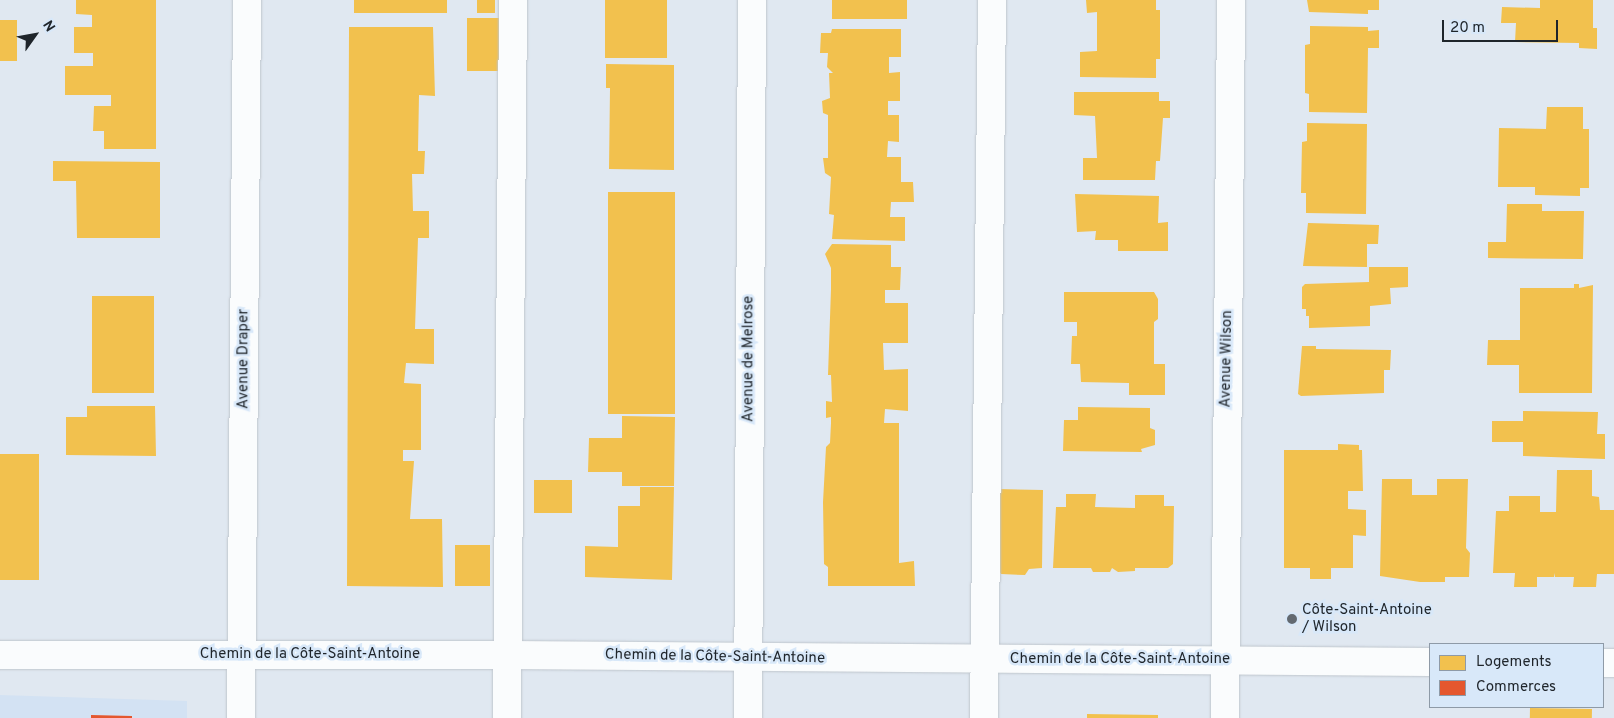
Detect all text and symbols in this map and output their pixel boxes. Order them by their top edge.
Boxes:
north arrow [10,10,60,60]
scale bar [1444,10,1560,42]
text: N [38,18,58,36]
text: 20 m [1450,19,1485,38]
street label: Avenue de Melrose [740,296,758,422]
street label: Avenue Draper [235,309,253,409]
street label: Avenue Wilson [1217,310,1237,408]
place label: Côte-Saint-Antoine / Wilson [1302,601,1432,636]
marker: Côte-Saint-Antoine / Wilson [1286,613,1298,625]
legend [1429,643,1604,708]
street label: Chemin de la Côte-Saint-Antoine [200,646,420,664]
street label: Chemin de la Côte-Saint-Antoine [605,646,825,668]
street label: Chemin de la Côte-Saint-Antoine [1010,651,1230,669]
text: Logements [1476,653,1552,672]
text: Commerces [1476,678,1556,697]

